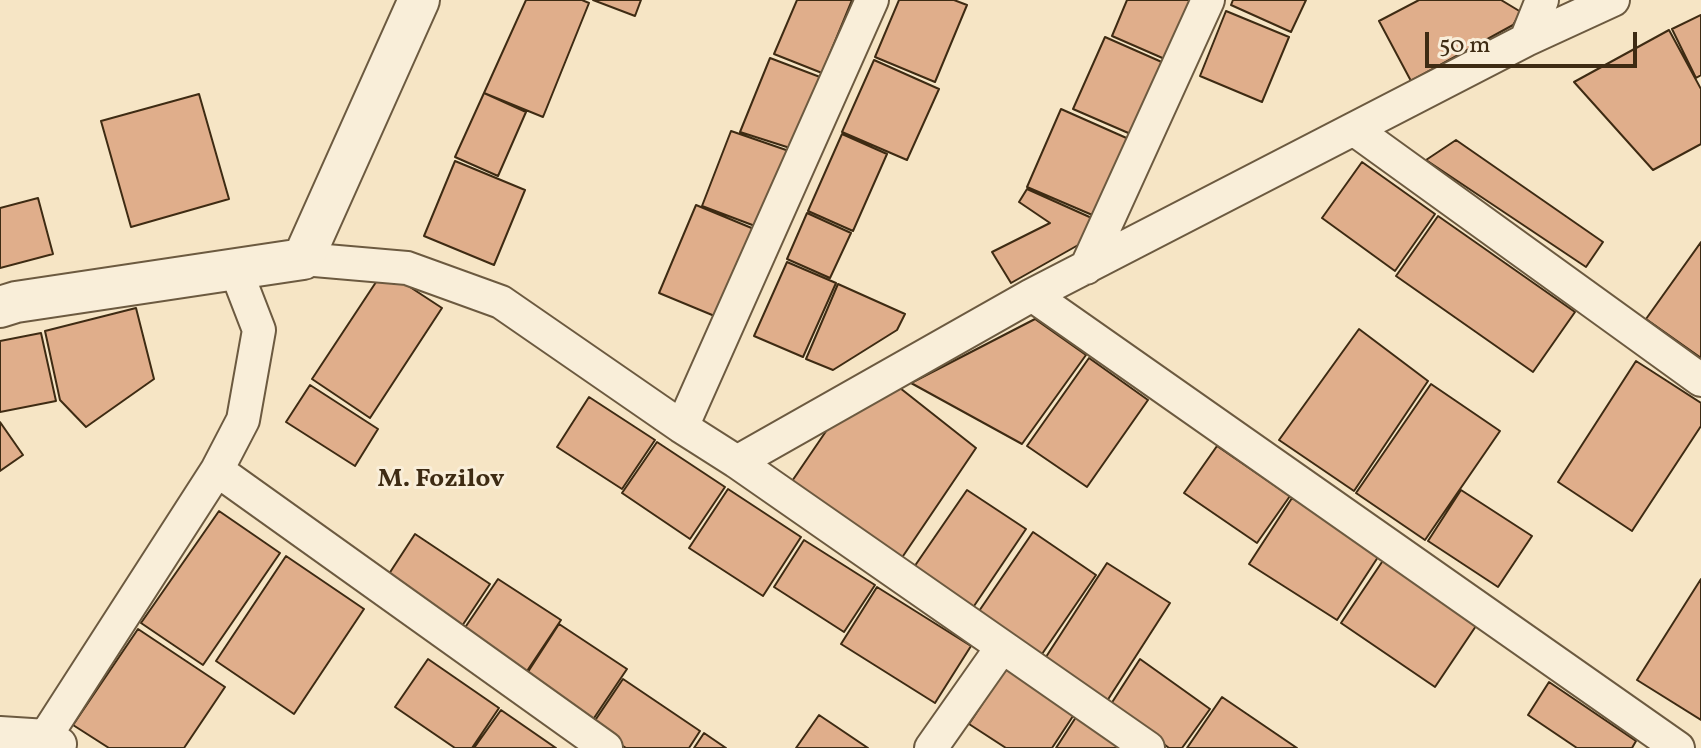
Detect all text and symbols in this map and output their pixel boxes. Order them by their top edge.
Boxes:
scale bar [1429,16,1641,66]
text: 50 m [1439,29,1491,63]
district label: M. Fozilov [378,465,504,497]

